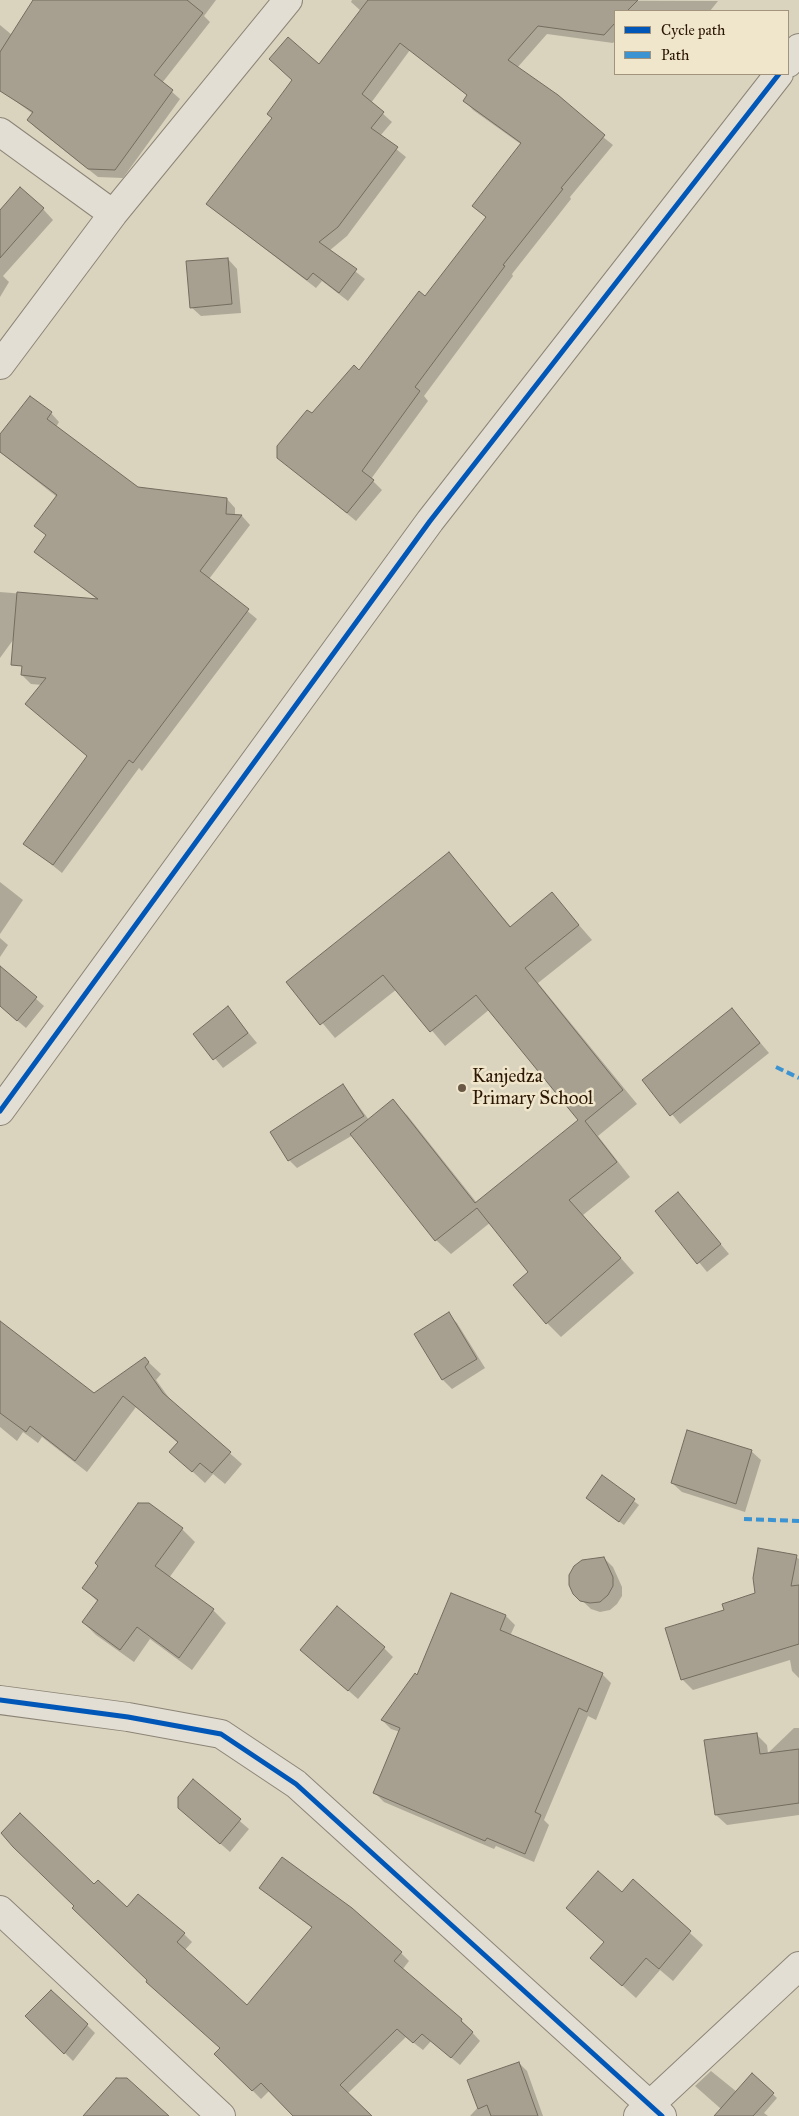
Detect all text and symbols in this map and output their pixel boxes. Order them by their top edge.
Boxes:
legend [614,10,789,75]
text: Cycle path [661,21,725,39]
text: Path [661,46,689,64]
place label: Kanjedza Primary School [472,1066,593,1110]
marker: Kanjedza Primary School [456,1082,468,1094]

